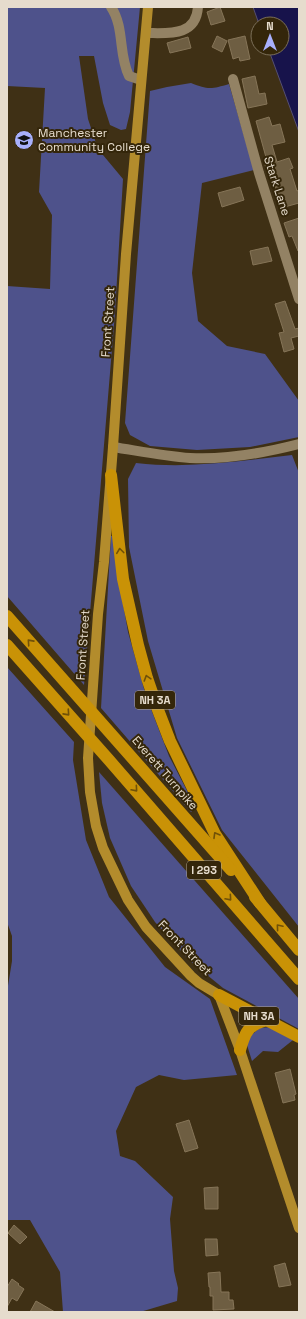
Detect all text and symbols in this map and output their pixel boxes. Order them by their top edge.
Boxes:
north arrow [250,16,290,56]
text: N [266,19,274,33]
place label: Manchester Community College [38,125,150,155]
school or university icon: Manchester Community College [13,129,35,151]
street label: Stark Lane [260,154,294,218]
street label: Front Street [98,286,118,358]
one-way arrow [116,548,125,554]
street label: Front Street [73,609,93,681]
one-way arrow [28,639,35,647]
one-way arrow [143,674,152,681]
road number: NH 3A [135,691,175,709]
one-way arrow [63,708,70,716]
street label: Everett Turnpike [128,733,202,813]
one-way arrow [130,784,137,792]
one-way arrow [213,832,220,839]
road number: I 293 [187,861,221,879]
one-way arrow [224,894,231,901]
street label: Front Street [155,917,215,979]
one-way arrow [277,924,284,931]
road number: NH 3A [239,1007,279,1025]

